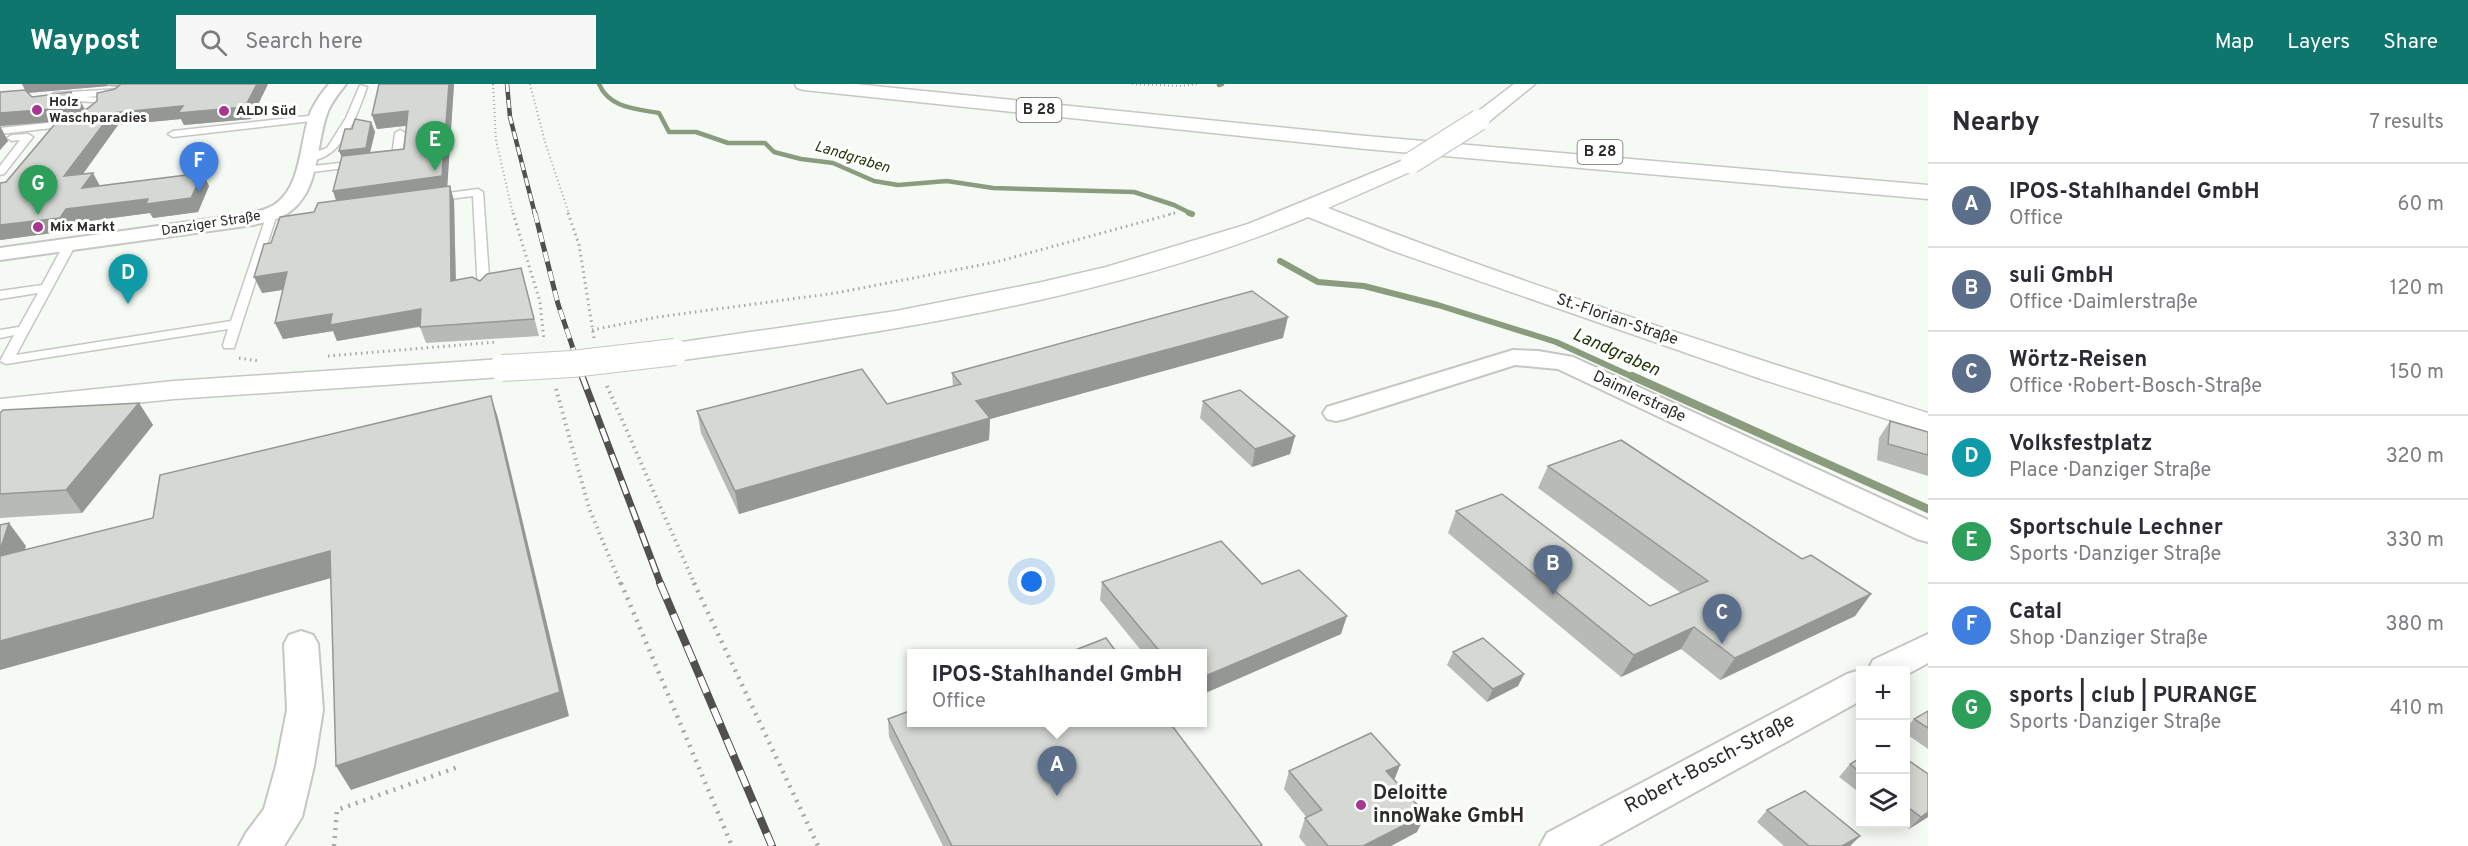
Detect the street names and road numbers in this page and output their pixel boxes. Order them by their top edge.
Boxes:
road number: B 28 [1016,98,1062,122]
road number: B 28 [1578,140,1622,164]
street label: Danziger Straße [160,208,262,240]
street label: St.-Florian-Straße [1553,290,1681,350]
street label: Daimlerstraße [1589,367,1689,427]
street label: Robert-Bosch-Straße [1620,708,1800,820]

